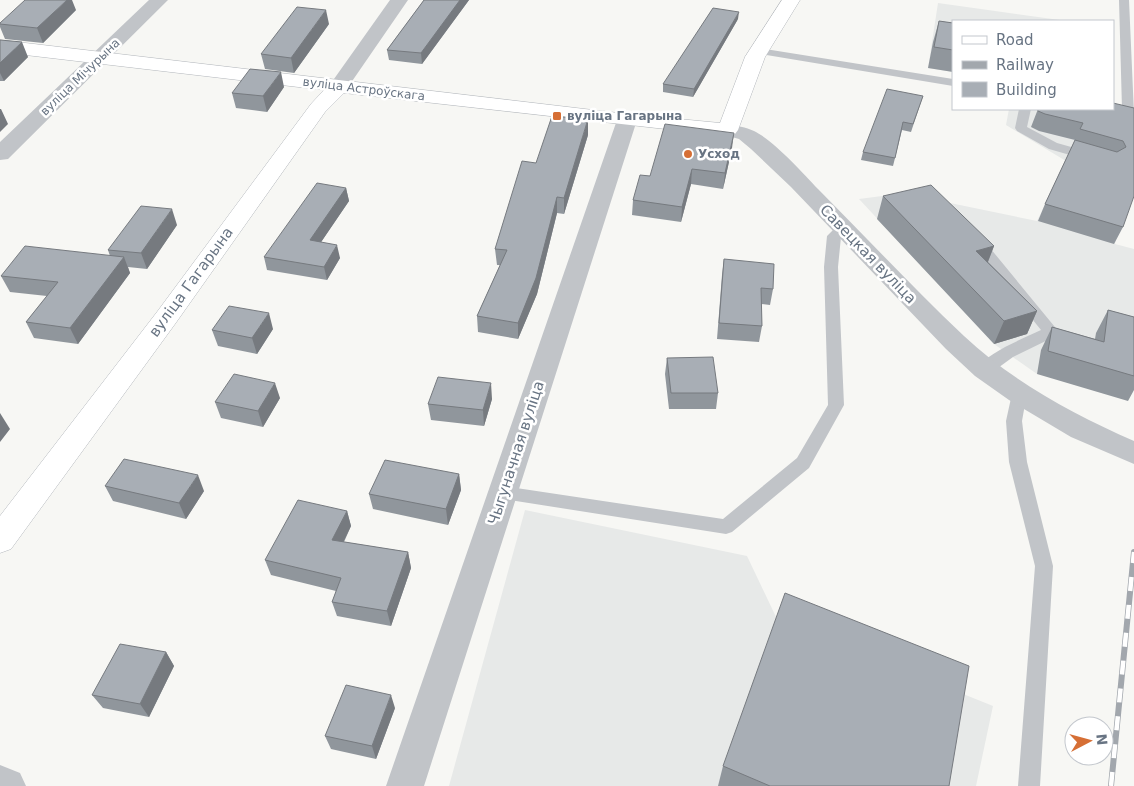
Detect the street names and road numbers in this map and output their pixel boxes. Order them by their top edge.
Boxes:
street label: вуліца Мічурына [37,36,123,118]
street label: вуліца Астроўскага [302,75,426,103]
street label: Савецкая вуліца [816,201,920,307]
street label: вуліца Гагарына [145,224,237,340]
street label: Чыгуначная вуліца [484,379,548,527]

